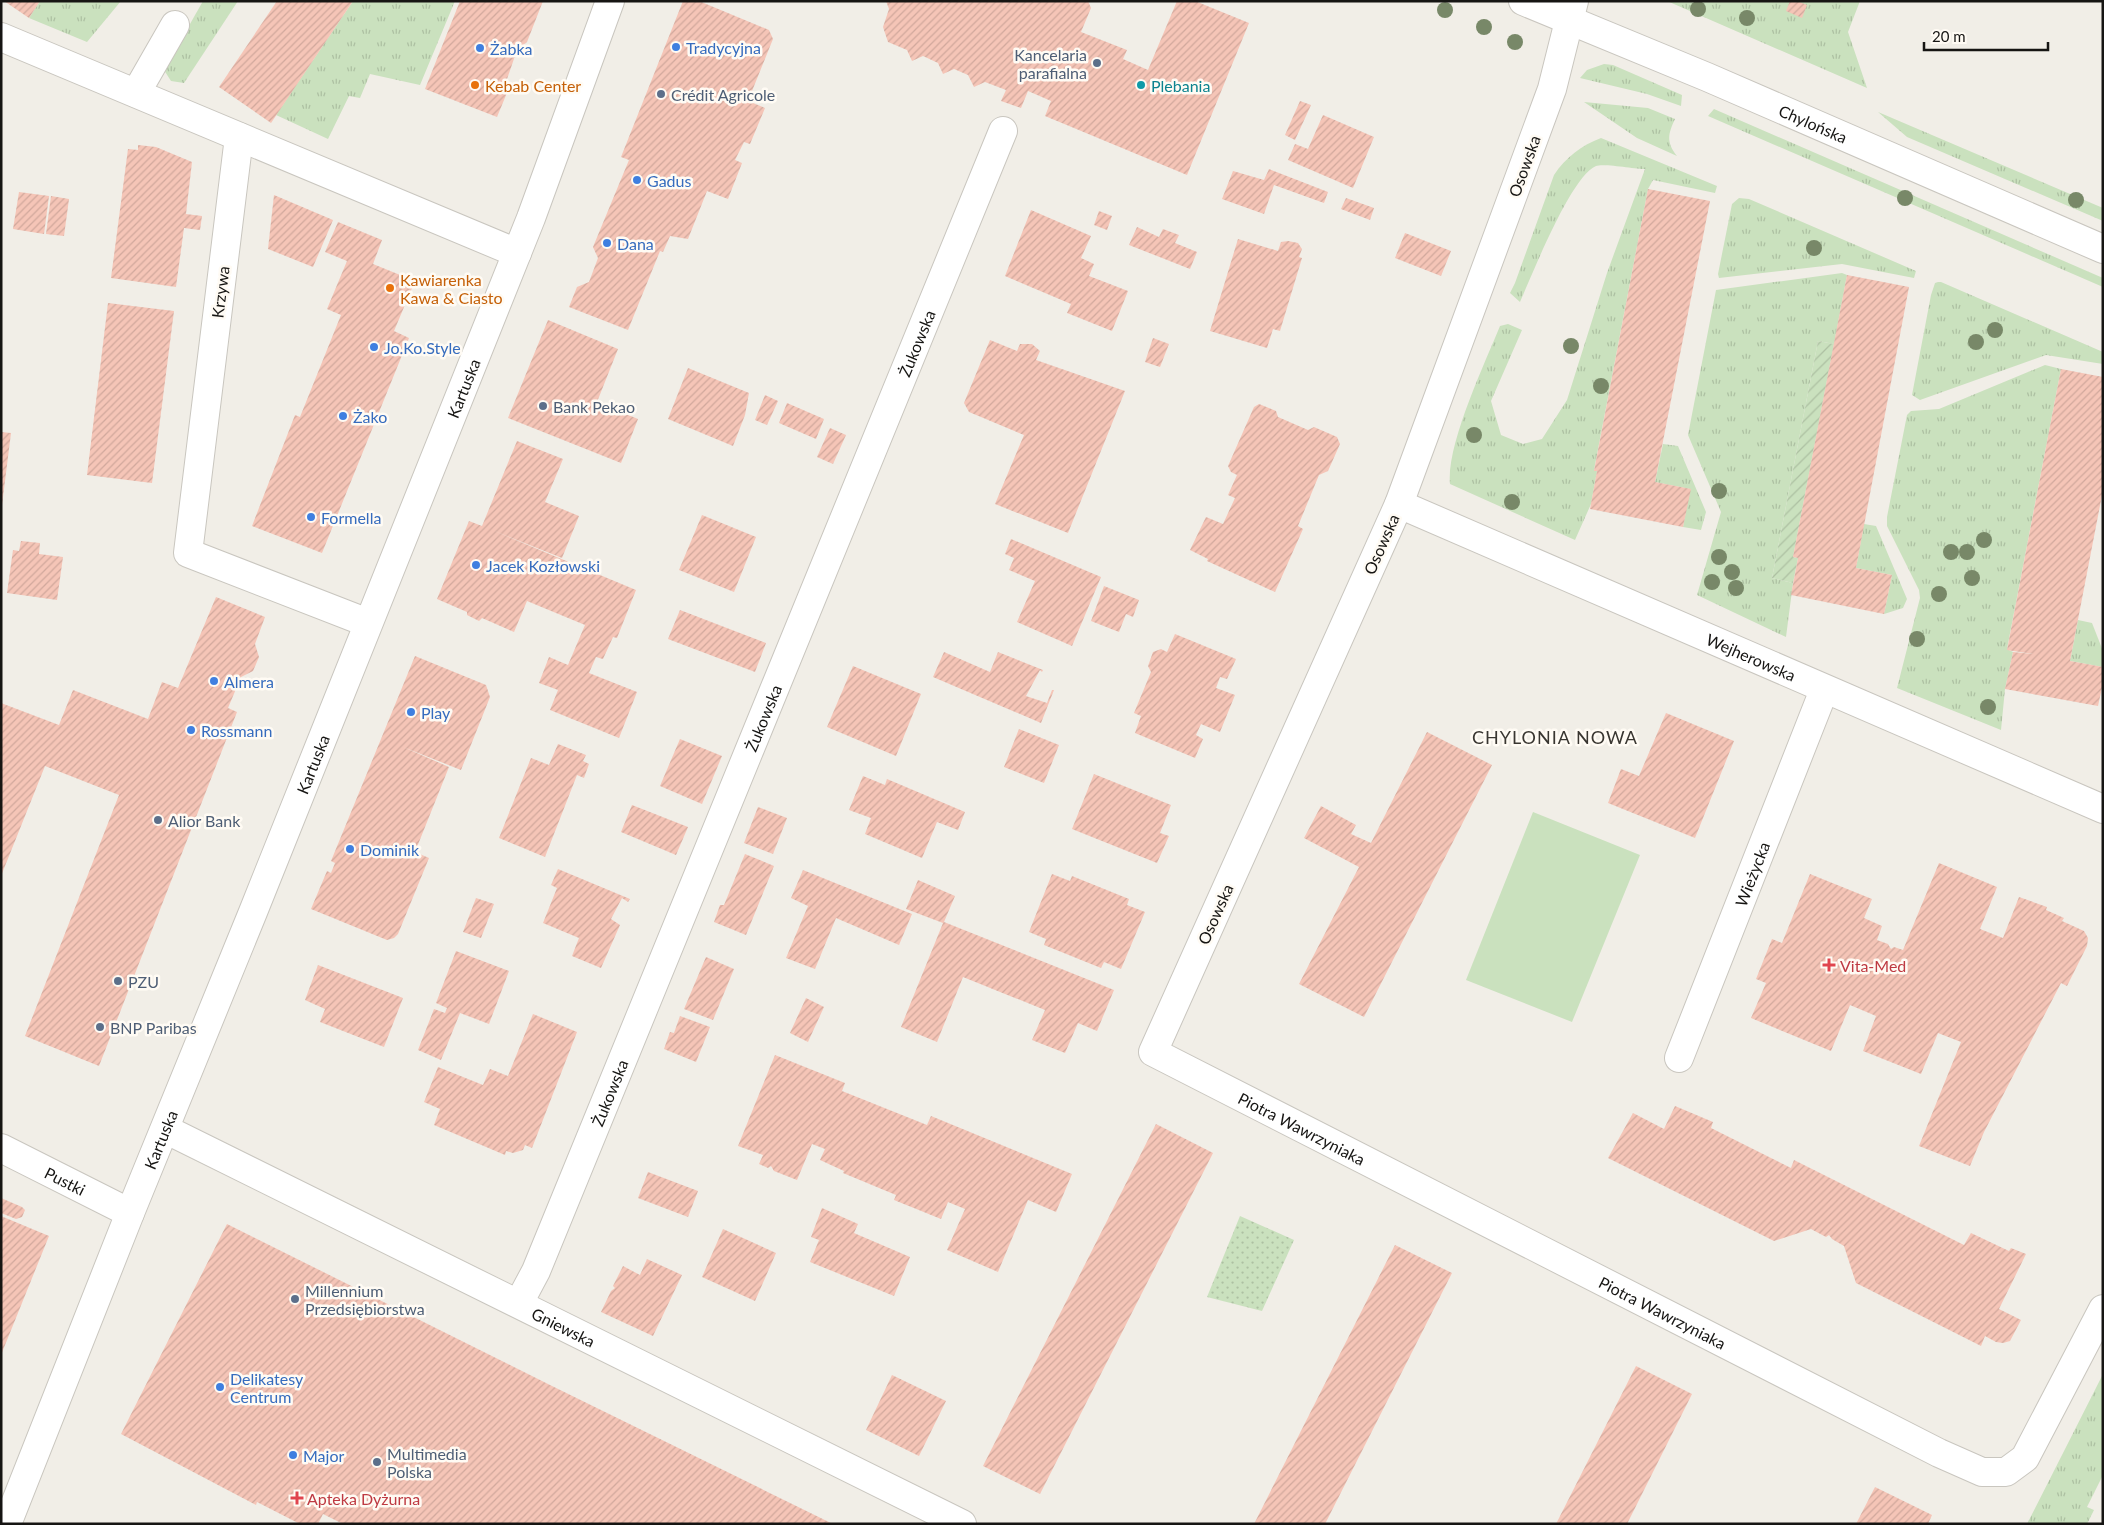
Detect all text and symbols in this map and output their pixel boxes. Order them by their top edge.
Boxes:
scale bar [1924,20,2048,52]
text: 20 m [1932,27,1966,45]
place label: Tradycyjna [686,38,761,57]
place label: Żabka [490,39,533,58]
marker: Tradycyjna [670,41,682,53]
marker: Żabka [474,42,486,54]
place label: Kancelaria parafialna [1014,45,1087,82]
marker: Kancelaria parafialna [1091,57,1103,69]
place label: Kebab Center [485,76,581,95]
place label: Plebania [1151,76,1210,95]
marker: Kebab Center [469,79,481,91]
marker: Plebania [1135,79,1147,91]
place label: Crédit Agricole [671,85,775,104]
marker: Crédit Agricole [655,88,667,100]
street label: Chylońska [1776,100,1850,146]
street label: Osowska [1504,133,1544,199]
place label: Gadus [647,171,691,190]
marker: Gadus [631,174,643,186]
place label: Dana [617,234,654,253]
marker: Dana [601,237,613,249]
street label: Krzywa [207,265,233,319]
place label: Kawiarenka Kawa & Ciasto [400,270,503,307]
marker: Kawiarenka Kawa & Ciasto [384,282,396,294]
street label: Żukowska [894,307,938,379]
place label: Jo.Ko.Style [384,338,461,357]
marker: Jo.Ko.Style [368,341,380,353]
street label: Kartuska [443,356,483,420]
place label: Bank Pekao [553,397,635,416]
marker: Bank Pekao [537,400,549,412]
place label: Żako [353,407,387,426]
marker: Żako [337,410,349,422]
place label: Formella [321,508,381,527]
marker: Formella [305,511,317,523]
street label: Osowska [1359,511,1403,577]
place label: Jacek Kozłowski [486,556,600,575]
marker: Jacek Kozłowski [470,559,482,571]
street label: Wejherowska [1704,629,1799,684]
place label: Almera [224,672,274,691]
marker: Almera [208,675,220,687]
street label: Żukowska [740,682,785,754]
place label: Play [421,703,451,722]
marker: Play [405,706,417,718]
place label: Rossmann [201,721,272,740]
marker: Rossmann [185,724,197,736]
district label: CHYLONIA NOWA [1472,726,1638,748]
street label: Kartuska [292,732,333,796]
place label: Alior Bank [168,811,241,830]
marker: Alior Bank [152,814,164,826]
street label: Wieżycka [1730,839,1773,909]
place label: Dominik [360,840,420,859]
marker: Dominik [344,843,356,855]
street label: Osowska [1193,881,1237,947]
place label: Vita-Med [1840,956,1906,975]
marker: Vita-Med [1822,958,1836,972]
place label: PZU [128,972,159,991]
marker: PZU [112,975,124,987]
place label: BNP Paribas [110,1018,197,1037]
marker: BNP Paribas [94,1021,106,1033]
street label: Żukowska [587,1056,631,1129]
street label: Piotra Wawrzyniaka [1235,1088,1369,1168]
street label: Kartuska [140,1107,181,1172]
street label: Pustki [42,1162,89,1199]
street label: Piotra Wawrzyniaka [1596,1272,1729,1352]
place label: Millennium Przedsiębiorstwa [305,1281,425,1318]
marker: Millennium Przedsiębiorstwa [289,1293,301,1305]
street label: Gniewska [529,1303,599,1350]
place label: Delikatesy Centrum [230,1369,304,1406]
marker: Delikatesy Centrum [214,1381,226,1393]
place label: Multimedia Polska [387,1444,467,1481]
place label: Major [303,1446,344,1465]
marker: Major [287,1449,299,1461]
marker: Multimedia Polska [371,1456,383,1468]
place label: Apteka Dyżurna [307,1489,420,1508]
marker: Apteka Dyżurna [291,1492,303,1504]

